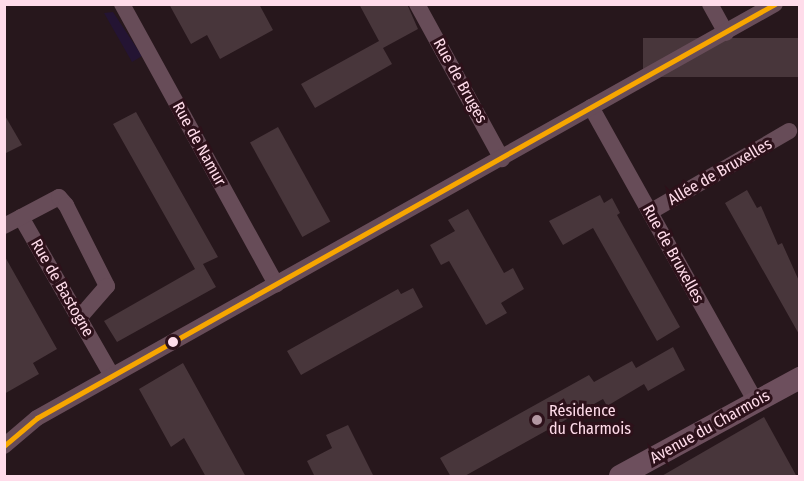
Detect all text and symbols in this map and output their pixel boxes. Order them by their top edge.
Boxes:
street label: Rue de Bruges [429,35,491,127]
street label: Rue de Namur [168,99,230,189]
street label: Allée de Bruxelles [664,134,776,210]
street label: Rue de Bruxelles [638,201,708,307]
street label: Rue de Bastogne [26,236,98,340]
unlabelled marker [167,336,179,348]
street label: Avenue du Charmois [647,386,773,468]
place label: Résidence du Charmois [549,401,631,439]
marker: Résidence du Charmois [530,413,544,427]

